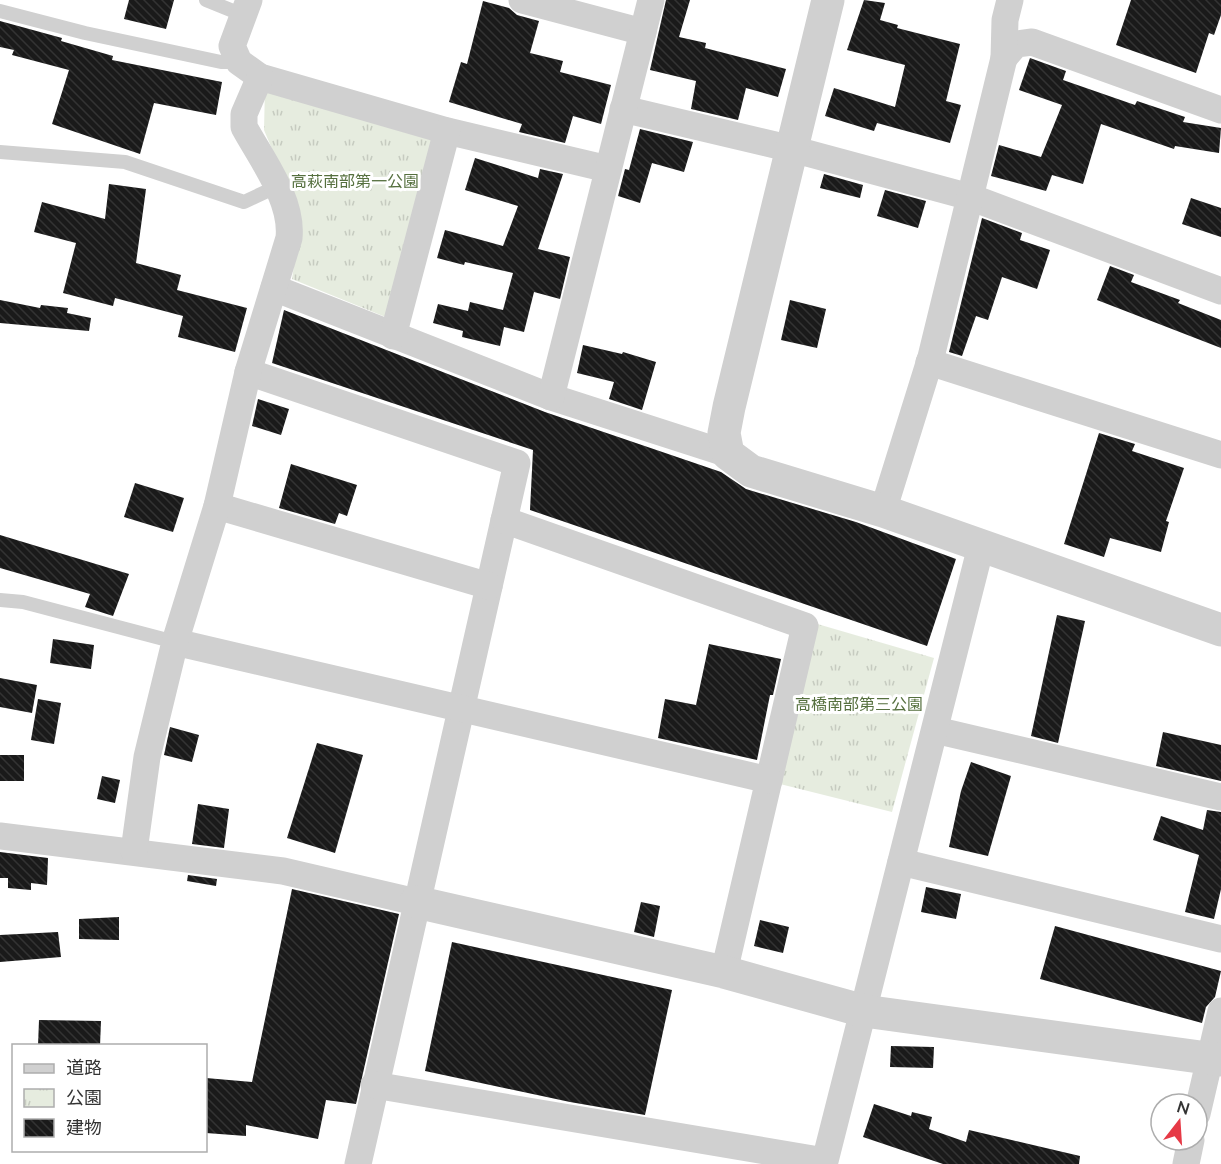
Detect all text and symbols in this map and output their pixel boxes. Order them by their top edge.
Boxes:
park label: 高萩南部第一公園 [291,171,419,190]
park label: 高橋南部第三公園 [795,694,923,713]
legend [12,1044,207,1152]
text: 道路 [66,1056,102,1078]
text: 公園 [66,1086,102,1108]
north arrow [1149,1092,1209,1152]
text: N [1175,1096,1192,1118]
text: 建物 [66,1116,102,1138]

